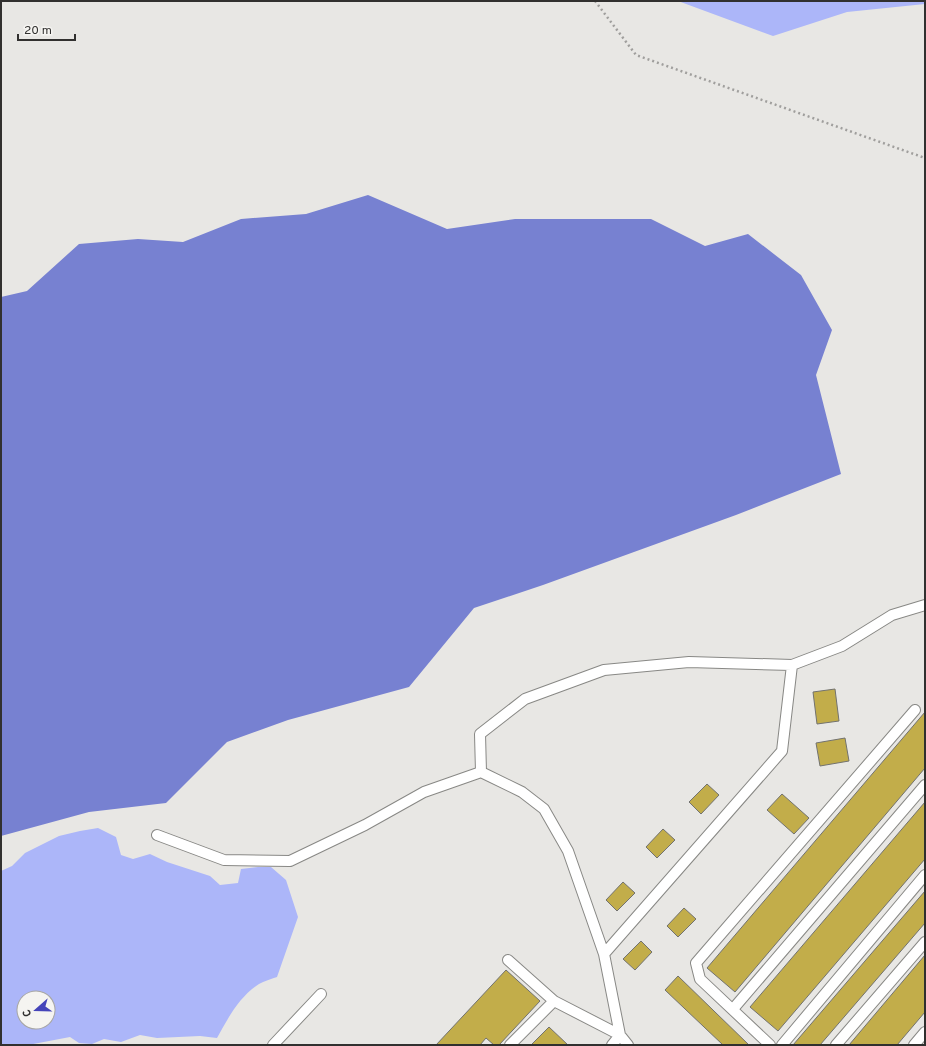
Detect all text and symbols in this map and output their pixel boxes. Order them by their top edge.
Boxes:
scale bar [18,16,75,42]
text: 20 m [24,23,52,39]
north arrow [16,990,56,1030]
text: С [20,1007,35,1019]

